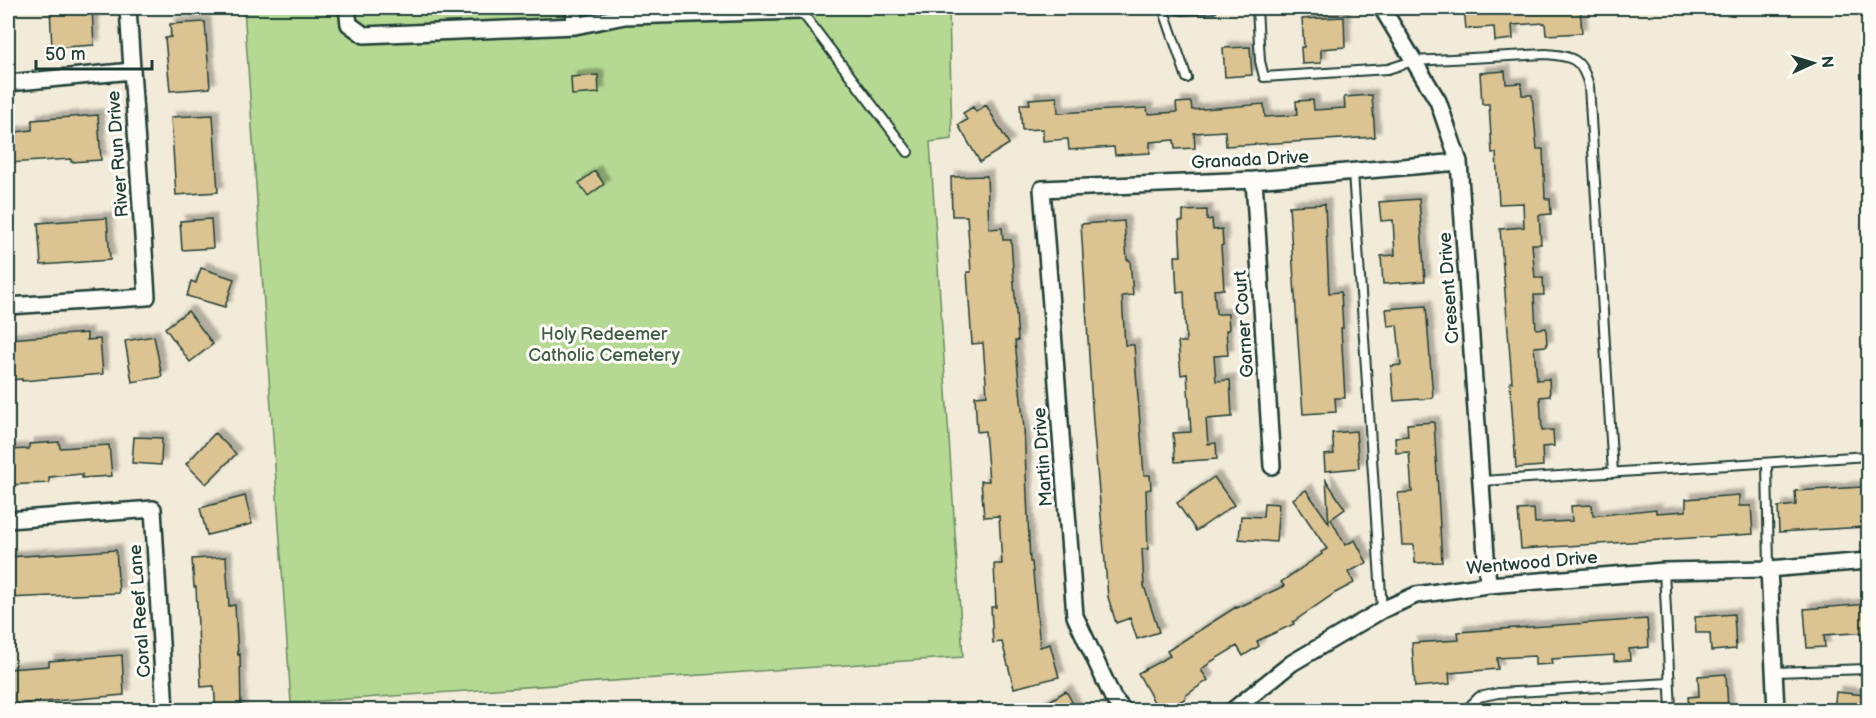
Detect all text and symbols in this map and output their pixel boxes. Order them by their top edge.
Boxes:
scale bar [36,33,152,71]
north arrow [1783,33,1843,93]
text: 50 m [45,44,86,65]
text: N [1817,55,1836,69]
street label: River Run Drive [103,90,133,218]
street label: Granada Drive [1191,146,1310,174]
street label: Cresent Drive [1435,231,1463,345]
street label: Garner Court [1230,269,1258,378]
park label: Holy Redeemer Catholic Cemetery [528,324,681,366]
street label: Martin Drive [1029,406,1057,507]
street label: Coral Reef Lane [125,543,155,678]
street label: Wentwood Drive [1466,547,1599,579]

